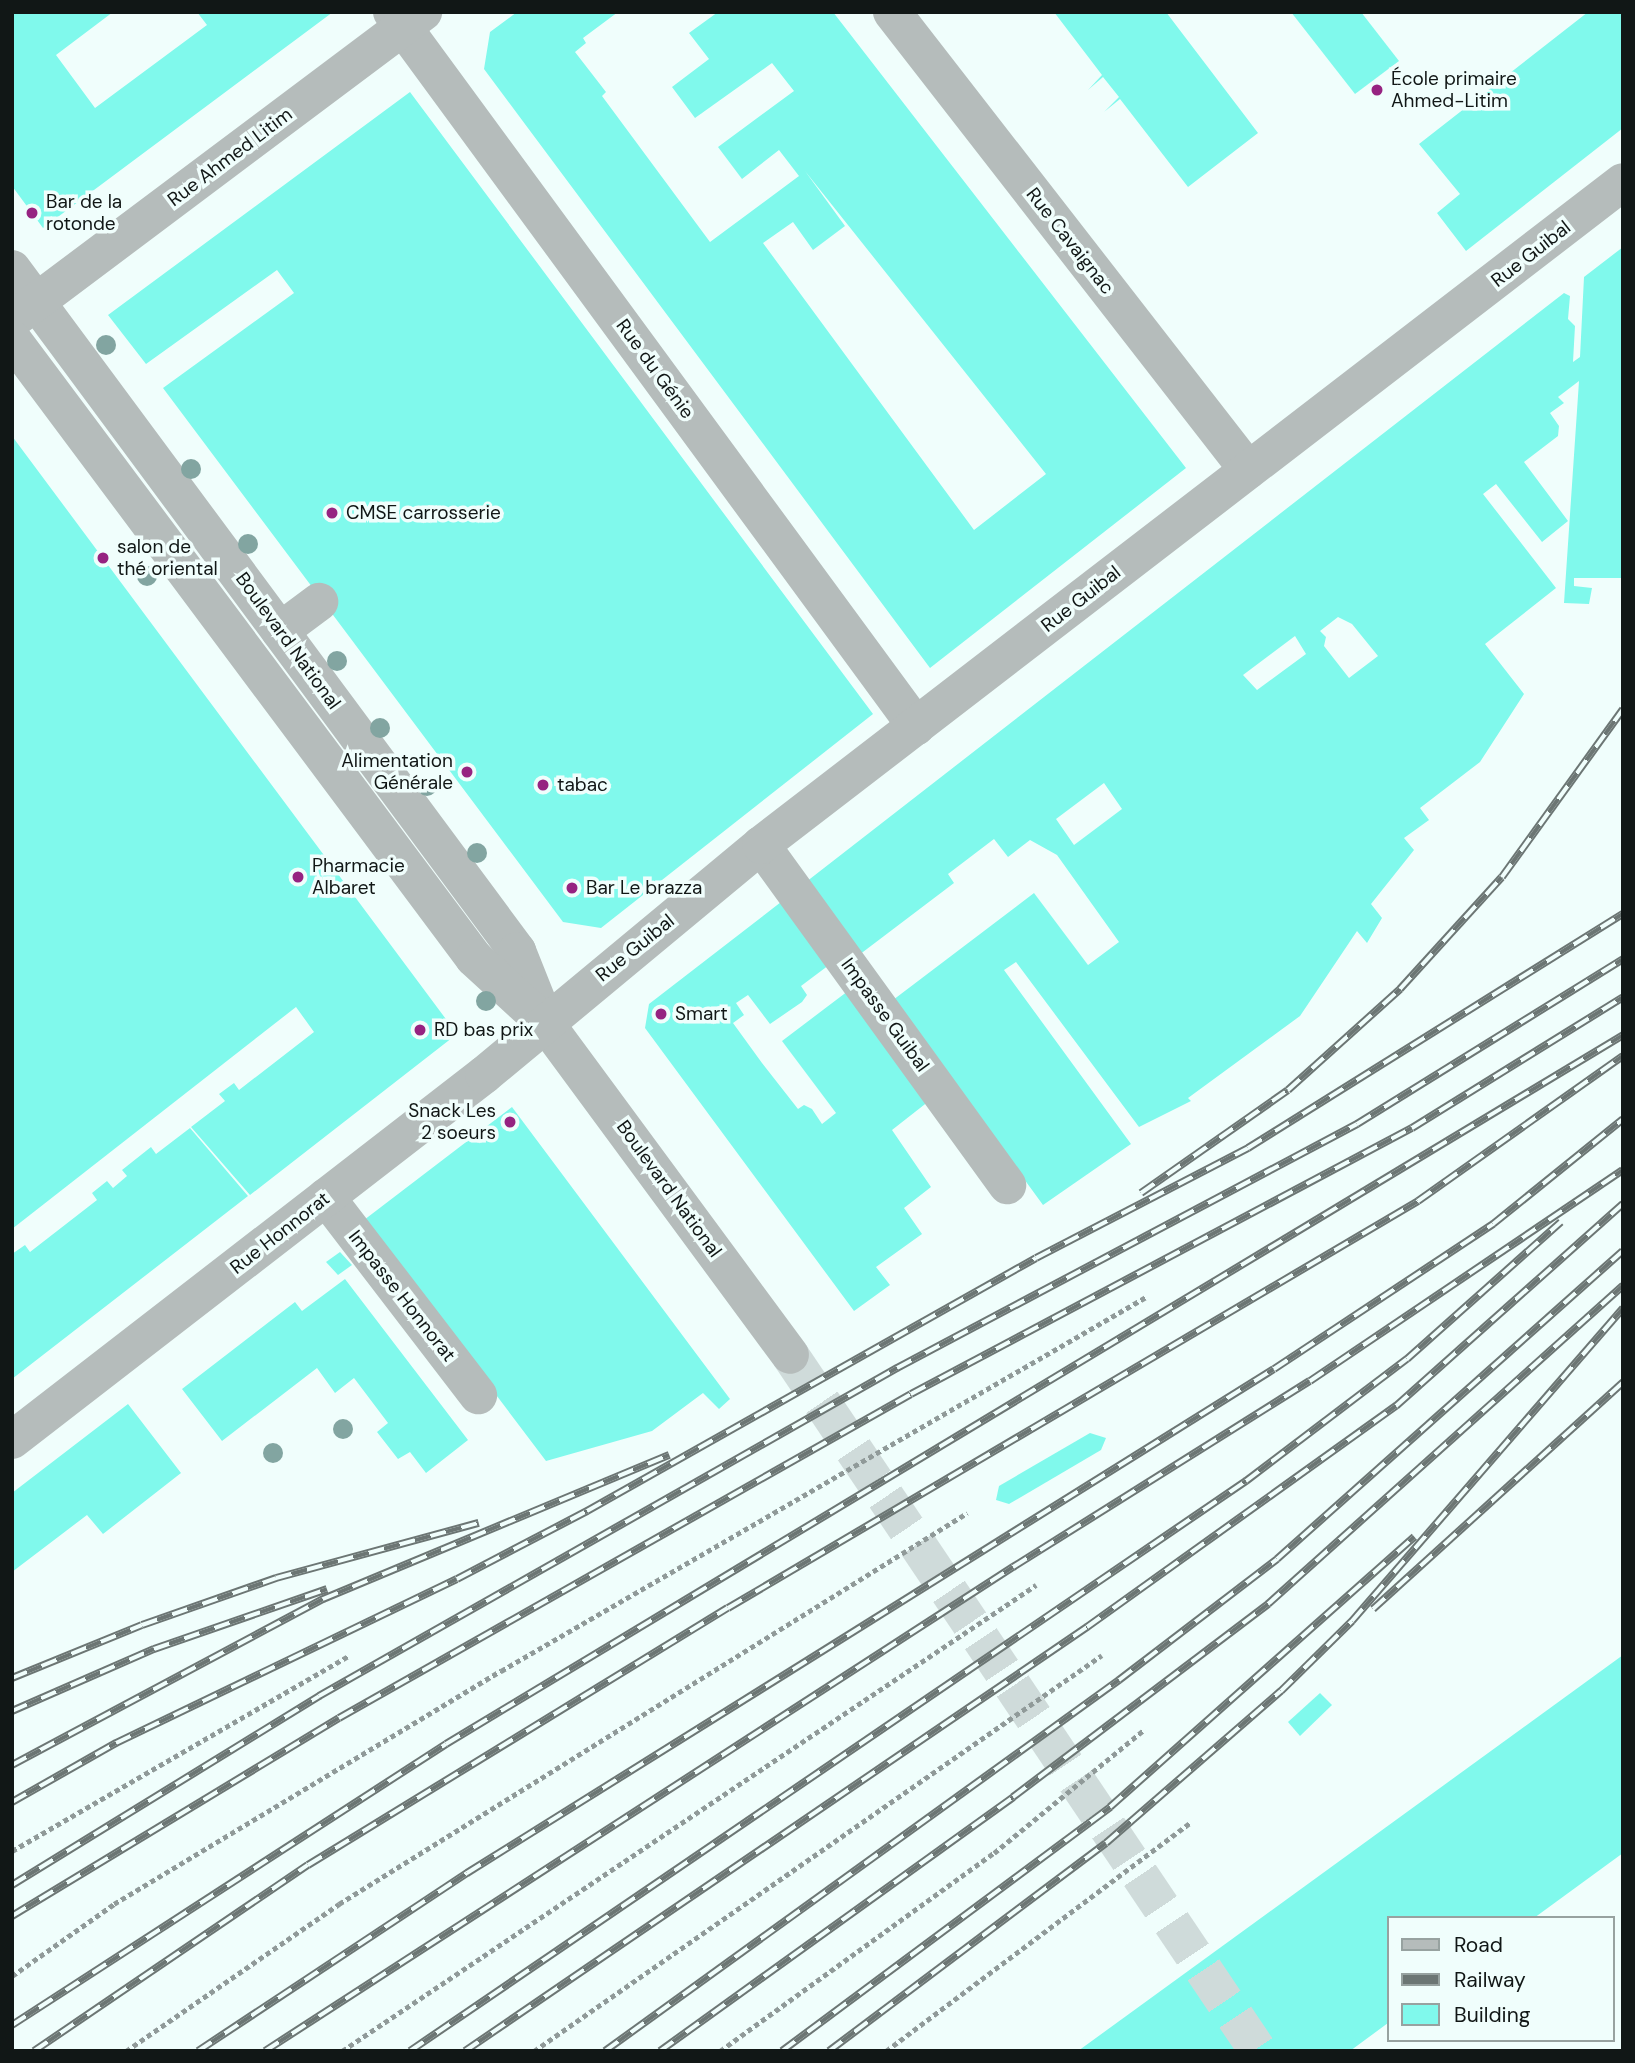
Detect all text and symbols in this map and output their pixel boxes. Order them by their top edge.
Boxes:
place label: École primaire Ahmed-Litim [1391,68,1517,112]
marker: École primaire Ahmed-Litim [1369,82,1385,98]
street label: Rue Ahmed Litim [163,103,297,211]
street label: Rue Cavaignac [1021,183,1119,299]
place label: Bar de la rotonde [46,191,122,235]
marker: Bar de la rotonde [24,205,40,221]
street label: Rue Guibal [1487,216,1575,292]
street label: Rue du Génie [611,315,699,423]
place label: CMSE carrosserie [346,502,501,524]
marker: CMSE carrosserie [324,505,340,521]
place label: salon de thé oriental [117,536,218,580]
marker: salon de thé oriental [95,550,111,566]
street label: Rue Guibal [1037,561,1125,637]
street label: Boulevard National [231,568,345,714]
place label: Alimentation Générale [341,750,453,794]
marker: Alimentation Générale [459,764,475,780]
place label: tabac [557,774,608,796]
marker: tabac [535,777,551,793]
place label: Pharmacie Albaret [312,855,405,899]
marker: Pharmacie Albaret [290,869,306,885]
place label: Bar Le brazza [586,877,702,899]
marker: Bar Le brazza [564,880,580,896]
street label: Rue Guibal [591,909,679,987]
street label: Impasse Guibal [836,954,934,1076]
place label: Smart [675,1003,728,1025]
marker: Smart [653,1006,669,1022]
place label: RD bas prix [434,1019,533,1041]
marker: RD bas prix [412,1022,428,1038]
place label: Snack Les 2 soeurs [408,1100,496,1144]
marker: Snack Les 2 soeurs [502,1114,518,1130]
street label: Boulevard National [612,1116,726,1262]
street label: Rue Honnorat [226,1187,334,1279]
street label: Impasse Honnorat [344,1226,460,1366]
legend [1386,1916,1614,2042]
text: Road [1454,1931,1503,1959]
text: Railway [1454,1966,1526,1994]
text: Building [1454,2001,1530,2029]

